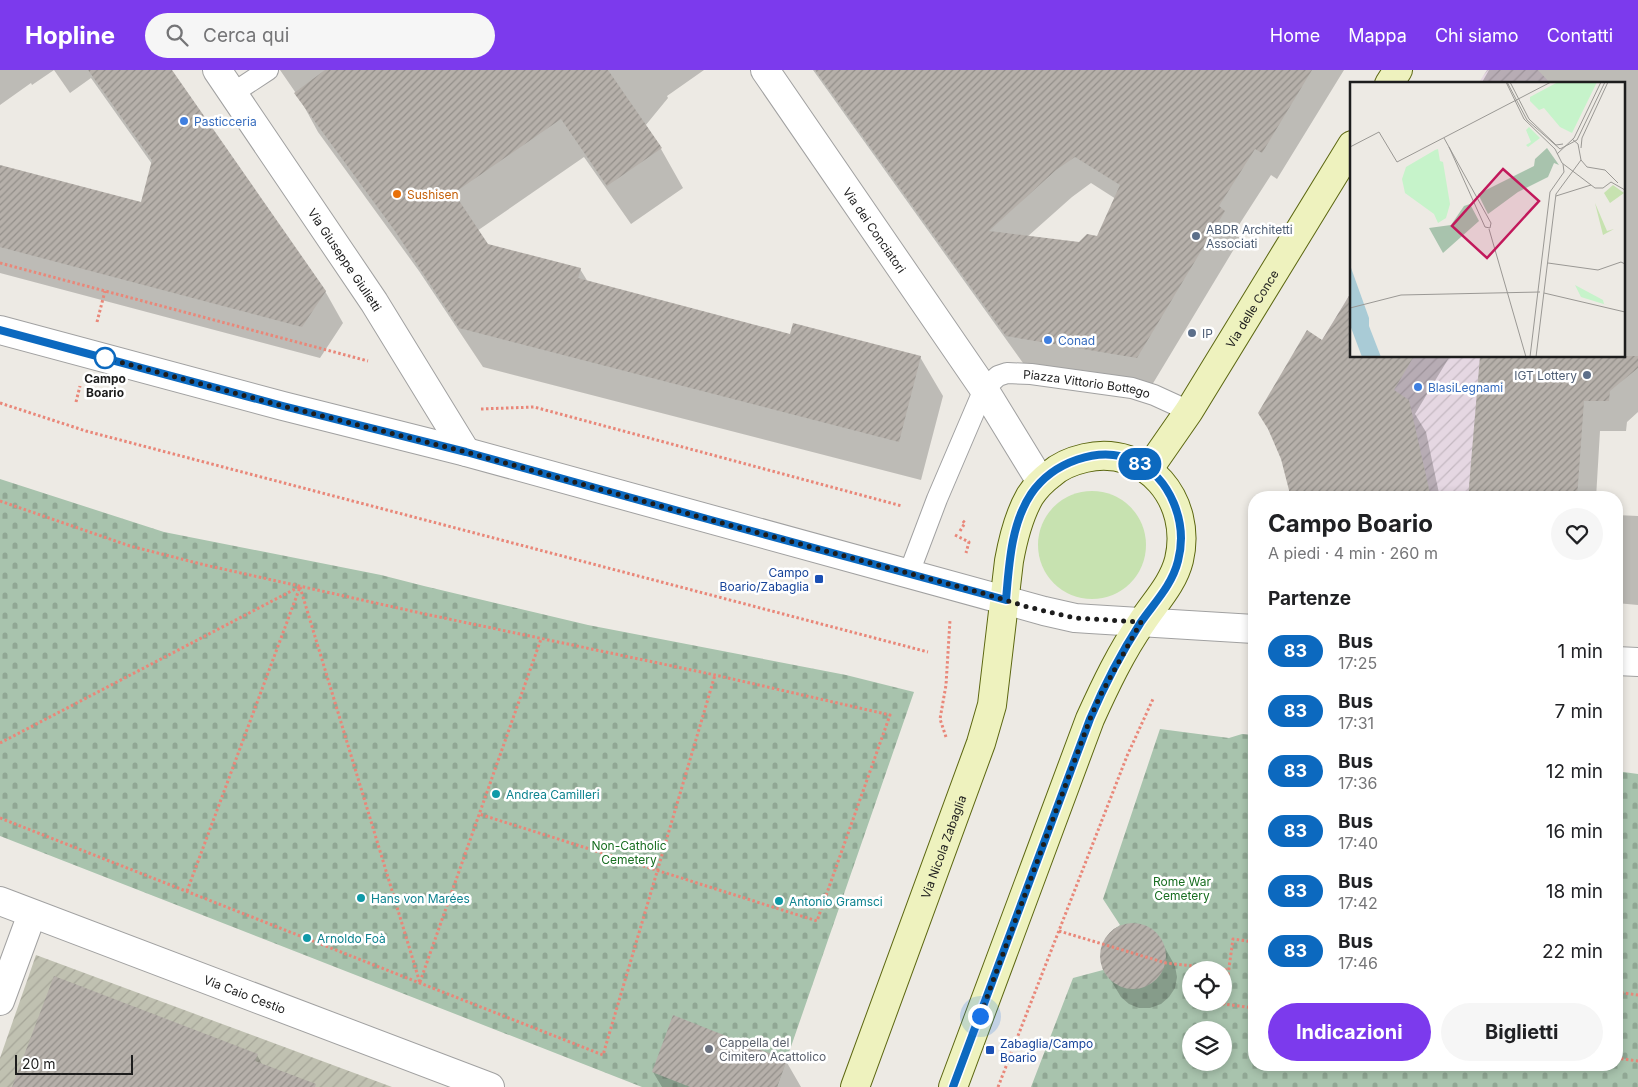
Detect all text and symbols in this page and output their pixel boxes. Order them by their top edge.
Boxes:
search box [145,13,495,58]
text: Hopline [25,21,115,50]
icon: search [163,21,191,49]
text: Cerca qui [203,24,289,47]
text: Home [1270,25,1320,46]
text: Mappa [1348,25,1407,46]
text: Chi siamo [1435,25,1519,46]
text: Contatti [1547,25,1613,46]
inset map [1350,82,1626,358]
place label: Pasticceria [194,114,257,129]
marker: Pasticceria [178,115,190,127]
street label: Via dei Conciatori [840,184,909,276]
place label: Sushisen [407,187,459,202]
marker: Sushisen [391,188,403,200]
street label: Via Giuseppe Giulietti [305,205,385,314]
place label: ABDR Architetti Associati [1206,222,1293,251]
marker: ABDR Architetti Associati [1190,230,1202,242]
street label: Via delle Conce [1222,267,1281,350]
place label: IP [1202,326,1213,341]
marker: IP [1186,327,1198,339]
place label: Conad [1058,333,1095,348]
marker: Conad [1042,334,1054,346]
marker: Campo Boario [94,347,116,369]
street label: Piazza Vittorio Bottego [1023,366,1152,401]
place label: IGT Lottery [1514,368,1577,383]
marker: IGT Lottery [1581,369,1593,381]
place label: Campo Boario [84,371,126,400]
place label: BlasiLegnami [1428,380,1503,395]
marker: BlasiLegnami [1412,381,1424,393]
line badge: 83 [1118,448,1162,480]
text: 83 [1128,453,1152,474]
button: heart [1551,508,1603,560]
text: Campo Boario [1268,509,1433,538]
text: A piedi · 4 min · 260 m [1268,543,1438,563]
place label: Campo Boario/Zabaglia [720,565,809,594]
marker: Campo Boario/Zabaglia [813,573,825,585]
text: Partenze [1268,587,1351,610]
text: Bus [1338,630,1373,653]
text: 83 [1284,640,1307,661]
text: 1 min [1557,640,1603,663]
text: 17:25 [1338,653,1377,673]
text: Bus [1338,690,1373,713]
text: 83 [1284,700,1307,721]
text: 7 min [1554,700,1603,723]
text: 17:31 [1338,713,1374,733]
text: Bus [1338,750,1373,773]
text: 83 [1284,760,1307,781]
text: 12 min [1546,760,1603,783]
text: 17:36 [1338,773,1377,793]
place label: Andrea Camilleri [506,787,600,802]
marker: Andrea Camilleri [490,788,502,800]
street label: Via Nicola Zabaglia [917,793,969,900]
text: Bus [1338,810,1373,833]
text: 83 [1284,820,1307,841]
text: 16 min [1546,820,1603,843]
text: 17:40 [1338,833,1378,853]
park label: Non-Catholic Cemetery [591,838,667,867]
text: Bus [1338,870,1373,893]
park label: Rome War Cemetery [1153,874,1212,903]
text: 83 [1284,880,1307,901]
text: 18 min [1546,880,1603,903]
place label: Hans von Marées [371,891,470,906]
marker: Hans von Marées [355,892,367,904]
text: 17:42 [1338,893,1378,913]
place label: Antonio Gramsci [789,894,883,909]
marker: Antonio Gramsci [773,895,785,907]
text: Bus [1338,930,1373,953]
place label: Arnoldo Foà [317,931,386,946]
marker: Arnoldo Foà [301,932,313,944]
text: 83 [1284,940,1307,961]
text: 22 min [1542,940,1603,963]
text: 17:46 [1338,953,1378,973]
map controls [1182,961,1232,1071]
button: locate [1182,961,1232,1011]
street label: Via Caio Cestio [202,972,288,1016]
button: Indicazioni [1268,1003,1431,1061]
button: Biglietti [1441,1003,1603,1061]
your location [968,1004,993,1029]
button: layers [1182,1021,1232,1071]
place label: Cappella del Cimitero Acattolico [719,1035,826,1064]
place label: Zabaglia/Campo Boario [1000,1036,1093,1065]
marker: Cappella del Cimitero Acattolico [703,1043,715,1055]
marker: Zabaglia/Campo Boario [984,1044,996,1056]
scale bar [15,1052,132,1075]
text: 20 m [22,1055,56,1072]

